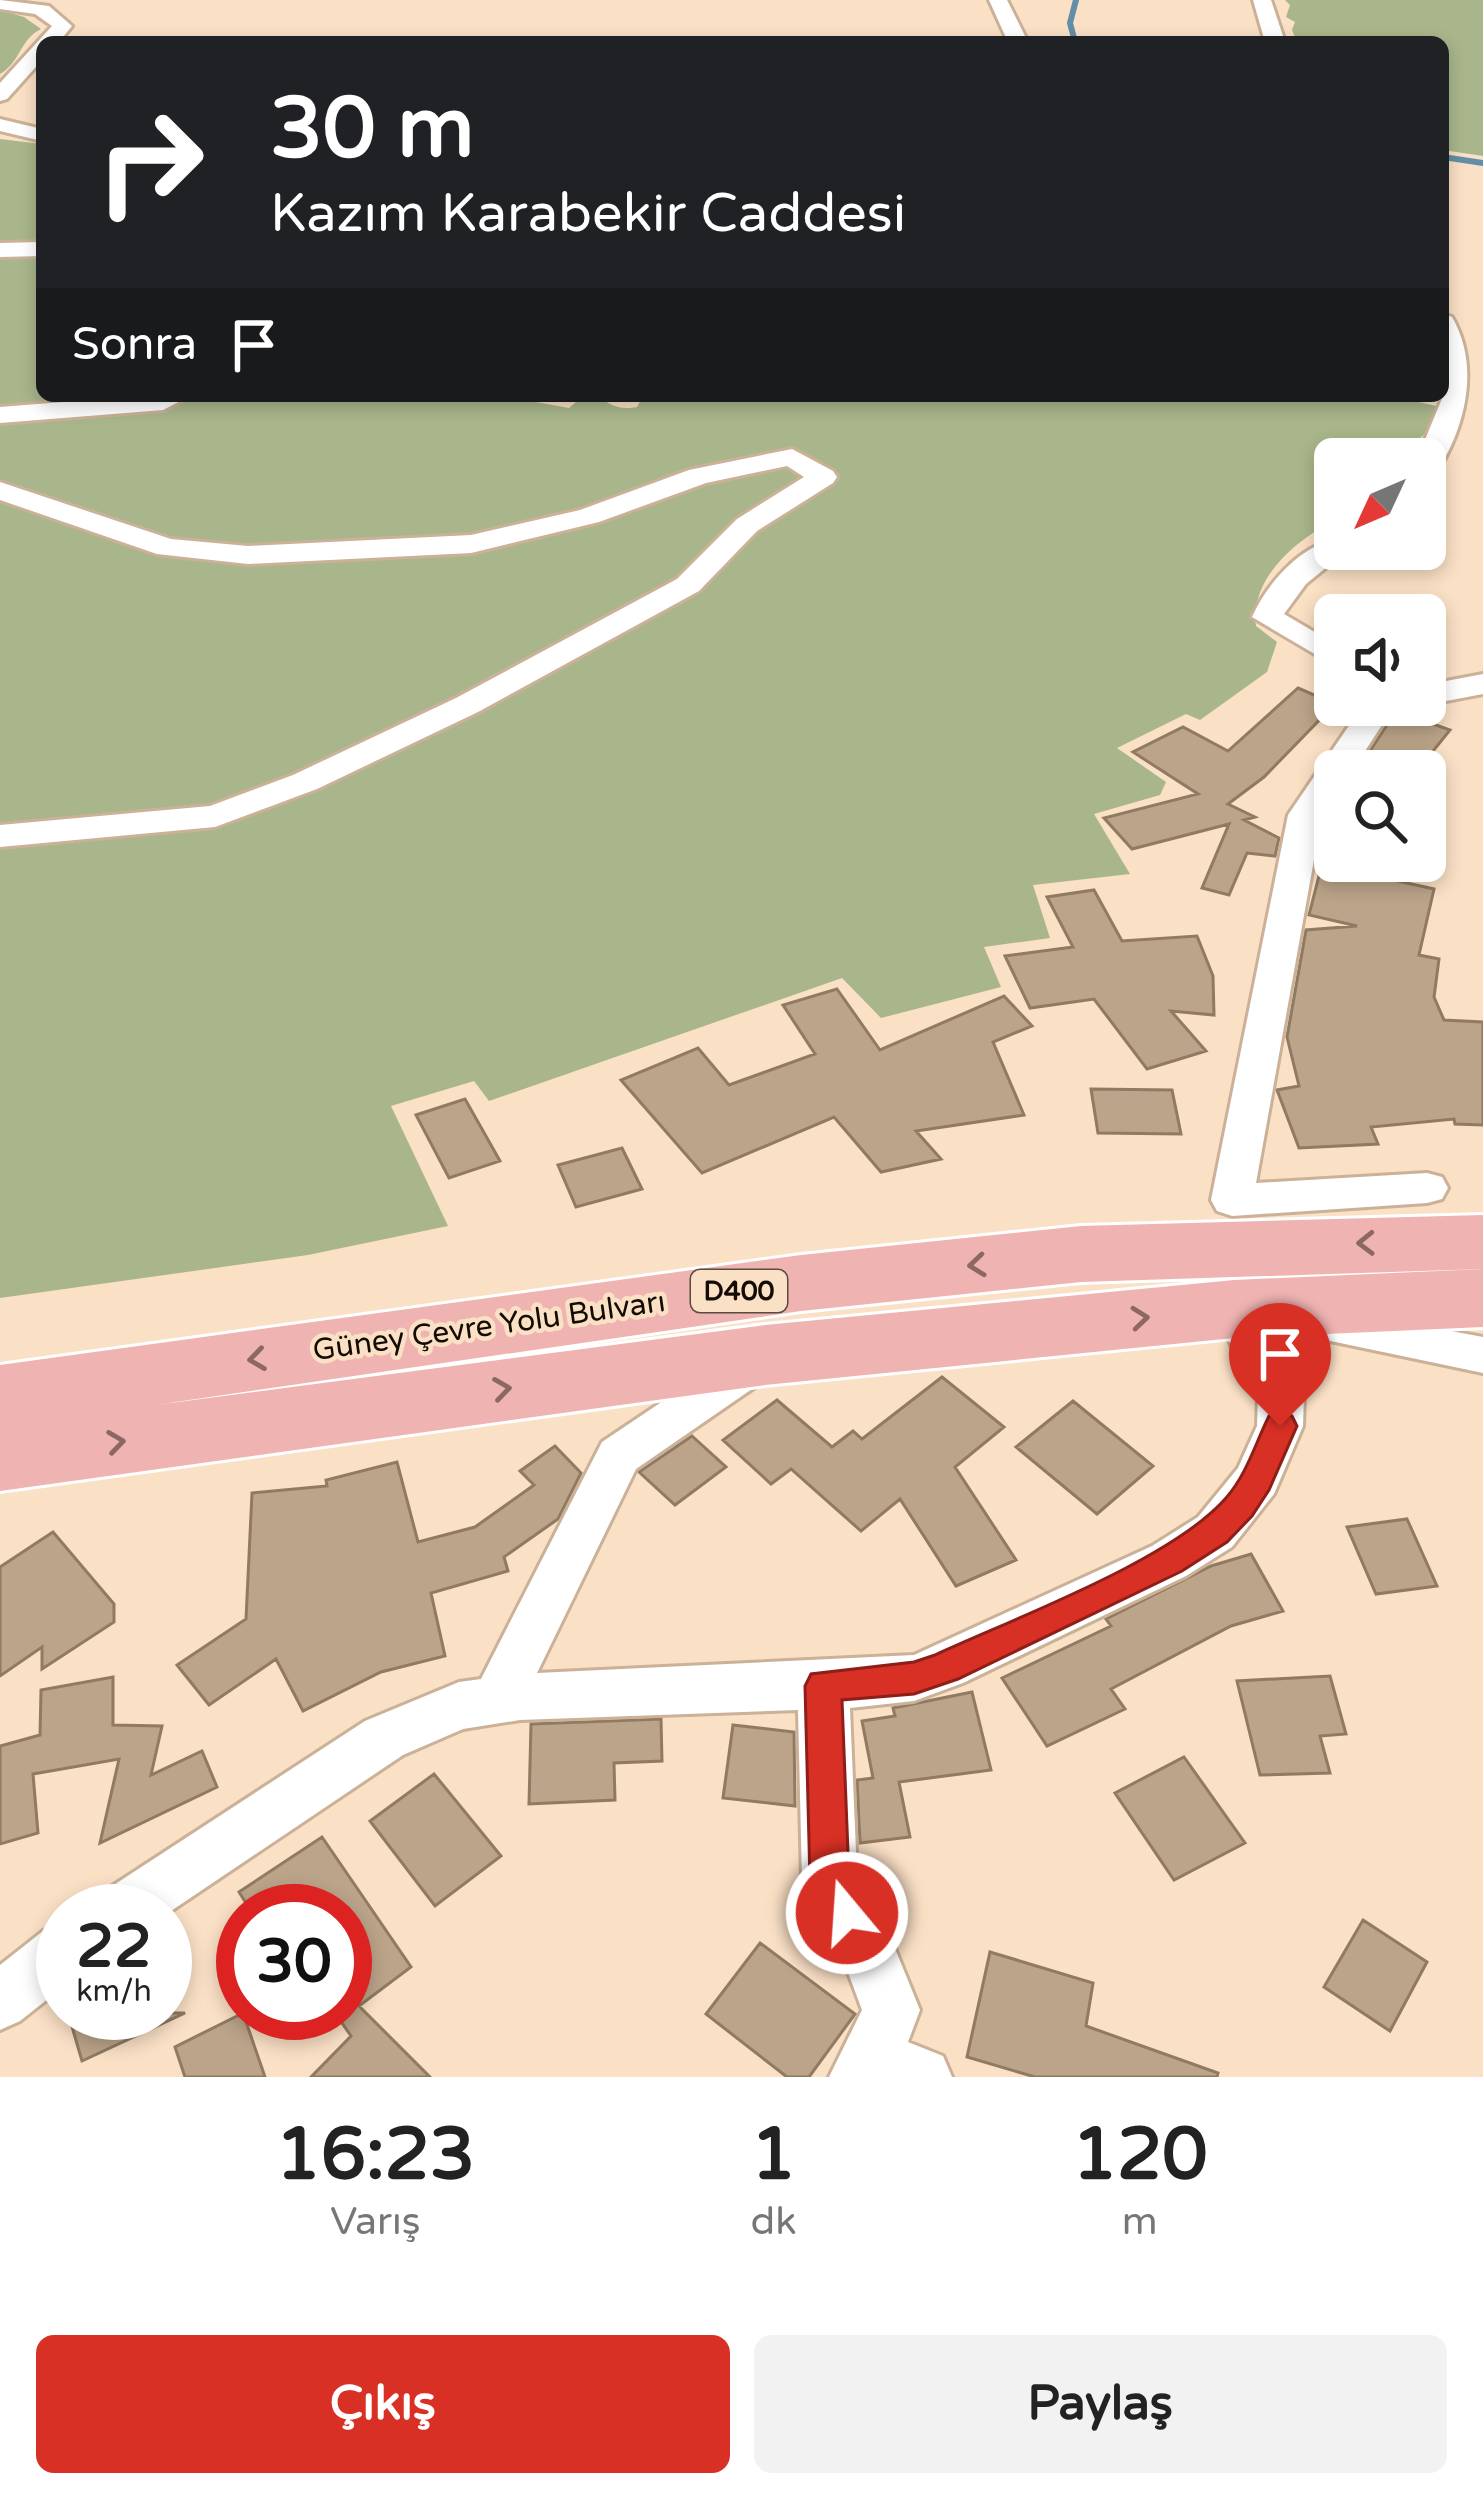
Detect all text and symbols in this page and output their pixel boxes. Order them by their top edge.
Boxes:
text: 30 m [270,79,474,180]
icon: right [72,84,228,240]
text: Kazım Karabekir Caddesi [270,181,906,246]
icon: arrive [221,312,287,378]
text: Sonra [72,318,197,372]
north arrow [1314,438,1446,570]
map controls [1314,438,1446,882]
button: sound [1314,594,1446,726]
button: search [1314,750,1446,882]
one-way arrow [1356,1230,1375,1256]
one-way arrow [967,1252,986,1277]
road number: D400 [691,1270,787,1312]
street label: Güney Çevre Yolu Bulvarı [310,1283,668,1369]
pin [1229,1303,1331,1426]
one-way arrow [1130,1306,1150,1332]
icon: arrive [1247,1321,1313,1387]
one-way arrow [247,1345,267,1371]
one-way arrow [492,1377,512,1403]
one-way arrow [106,1430,126,1456]
position arrow [784,1850,910,1976]
speed limit sign: 30 [216,1884,372,2040]
text: 22 [76,1911,152,1983]
text: km/h [76,1973,152,2010]
text: 16:23 [275,2112,475,2199]
text: 1 [751,2112,796,2199]
text: 120 [1072,2112,1208,2199]
text: Varış [330,2198,420,2245]
text: dk [751,2198,796,2245]
text: m [1122,2198,1158,2245]
button: Çıkış [36,2335,730,2473]
button: Paylaş [754,2335,1447,2473]

